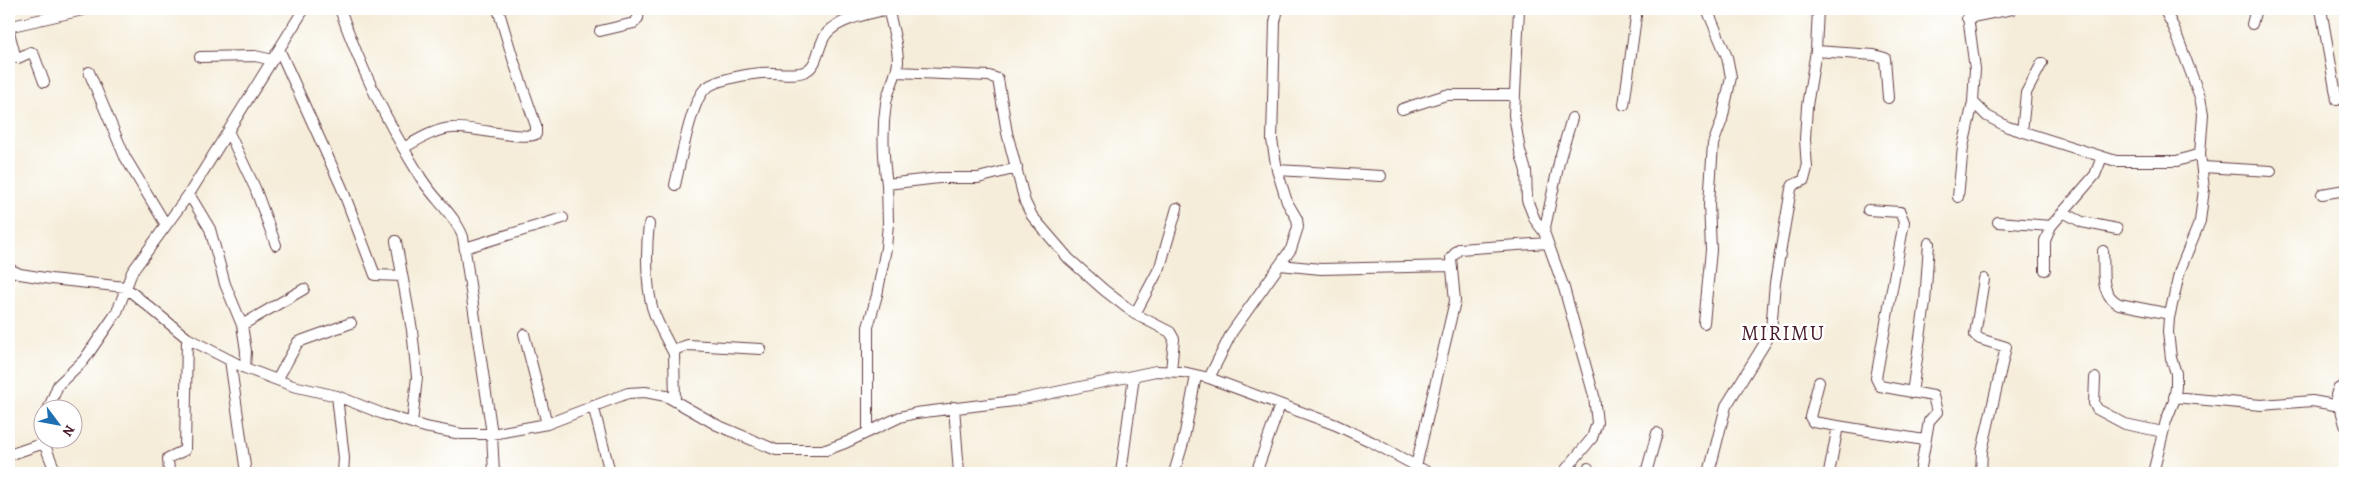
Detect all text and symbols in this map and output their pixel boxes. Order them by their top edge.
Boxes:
district label: MIRIMU [1741,319,1825,347]
north arrow [32,400,82,450]
text: N [58,421,79,440]

